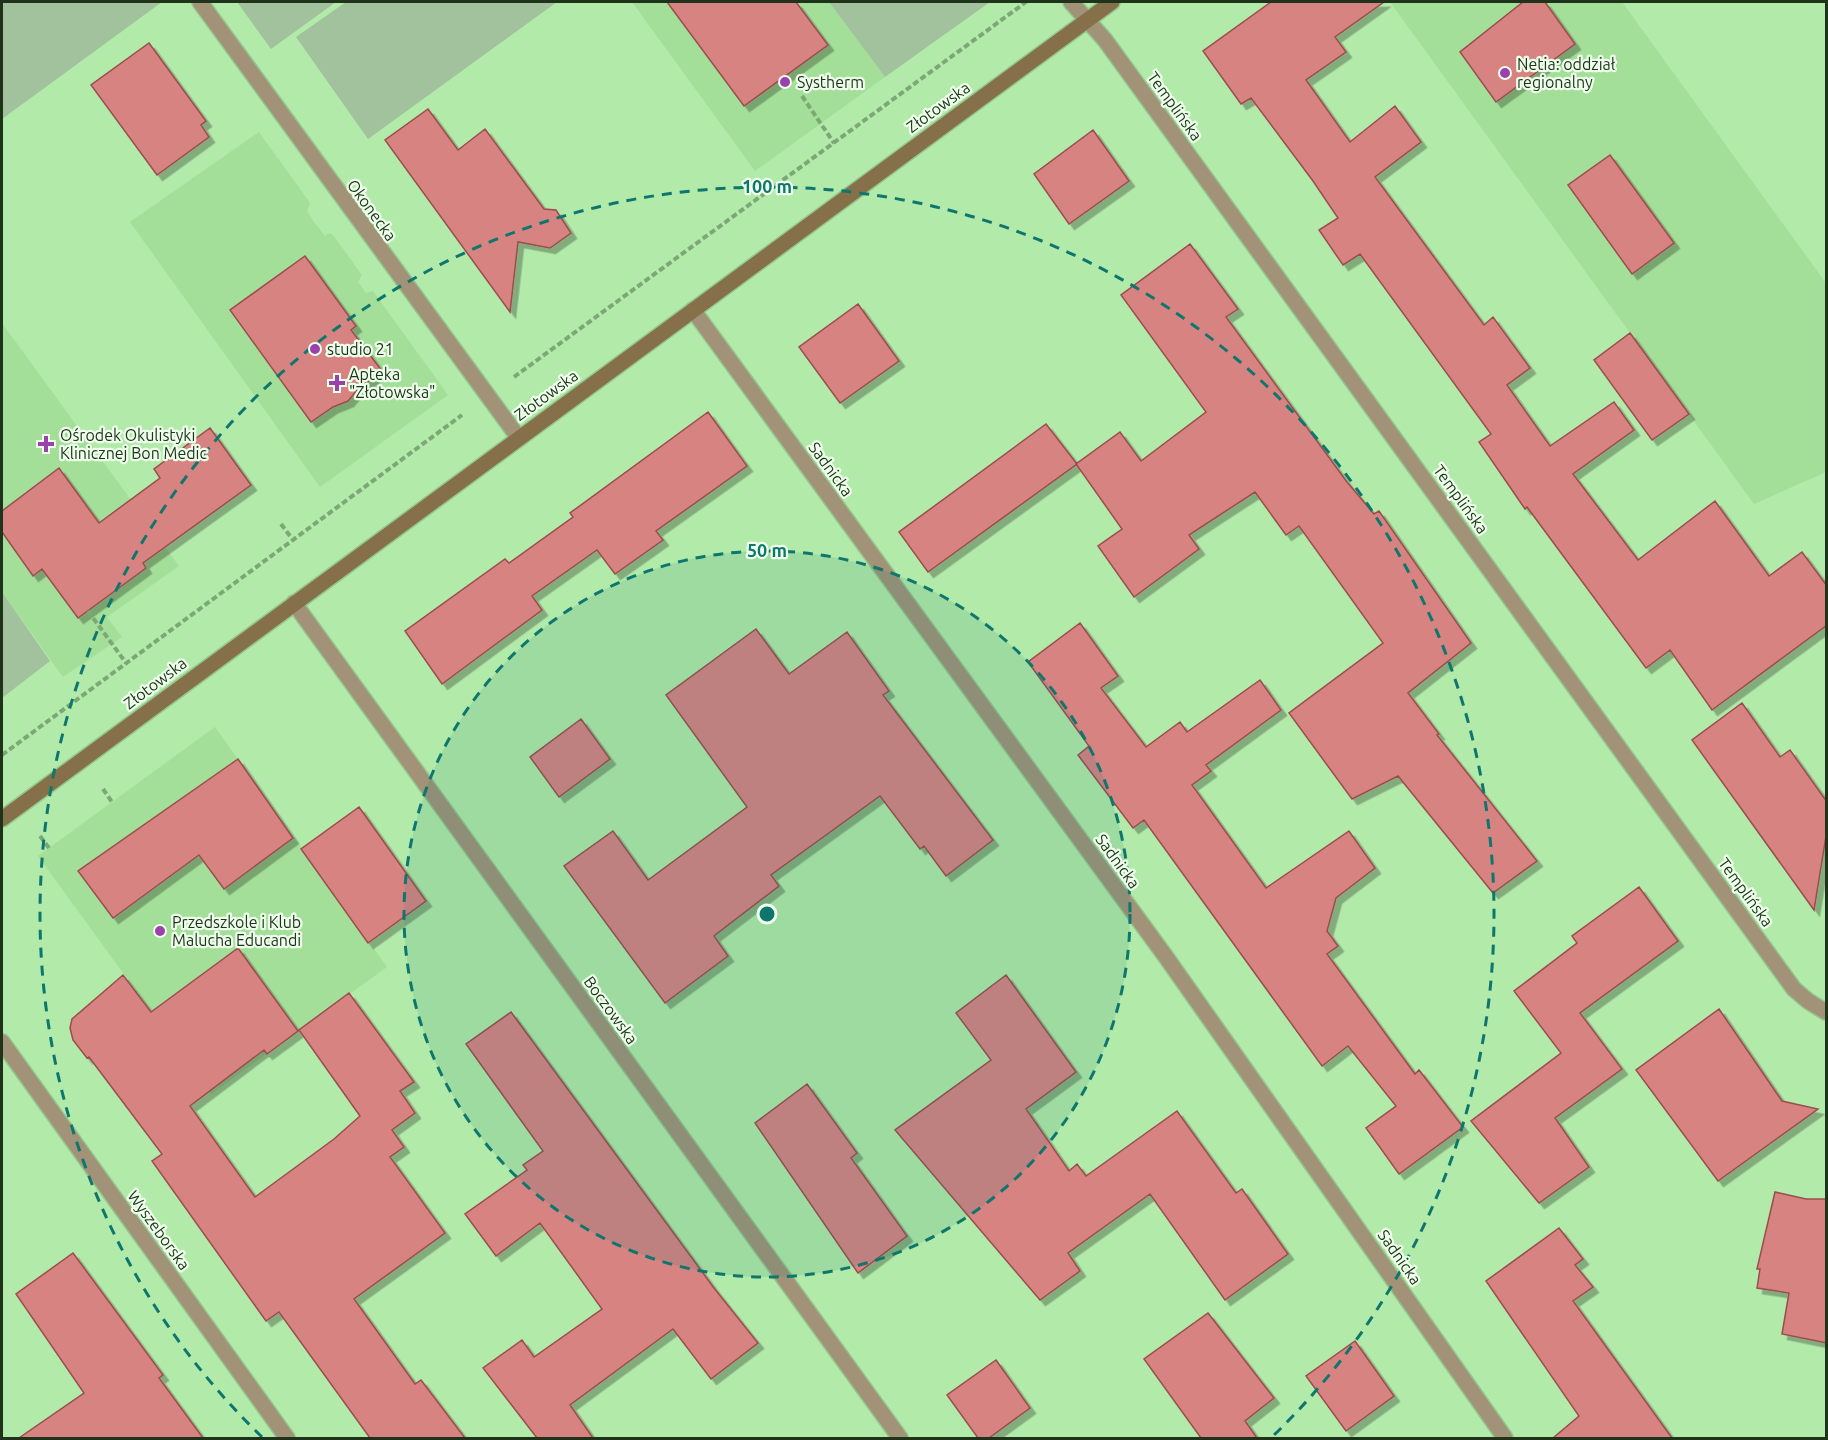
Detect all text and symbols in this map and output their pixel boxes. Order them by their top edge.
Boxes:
place label: Netia: oddział regionalny [1517,55,1616,91]
marker: Netia: oddział regionalny [1498,66,1512,80]
street label: Templińska [1144,68,1206,144]
place label: Systherm [797,73,864,91]
marker: Systherm [778,75,792,89]
street label: Złotowska [903,78,973,136]
street label: Okonecka [344,176,400,244]
text: 100 m [742,176,792,196]
place label: studio 21 [327,340,394,358]
marker: studio 21 [308,342,322,356]
place label: Apteka "Złotowska" [349,365,435,401]
street label: Złotowska [511,366,581,424]
marker: Apteka "Złotowska" [330,376,344,390]
place label: Ośrodek Okulistyki Klinicznej Bon Medic [60,426,207,462]
marker: Ośrodek Okulistyki Klinicznej Bon Medic [37,435,55,453]
street label: Sadnicka [805,438,857,500]
street label: Templińska [1430,461,1492,537]
text: 50 m [747,540,787,560]
street label: Złotowska [120,654,190,712]
street label: Sadnicka [1092,830,1144,892]
street label: Templińska [1715,854,1777,930]
centre of rings [757,904,777,924]
place label: Przedszkole i Klub Malucha Educandi [172,913,301,949]
marker: Przedszkole i Klub Malucha Educandi [153,924,167,938]
street label: Boczowska [580,973,642,1047]
street label: Wyszeborska [124,1187,194,1273]
street label: Sadnicka [1375,1226,1425,1288]

